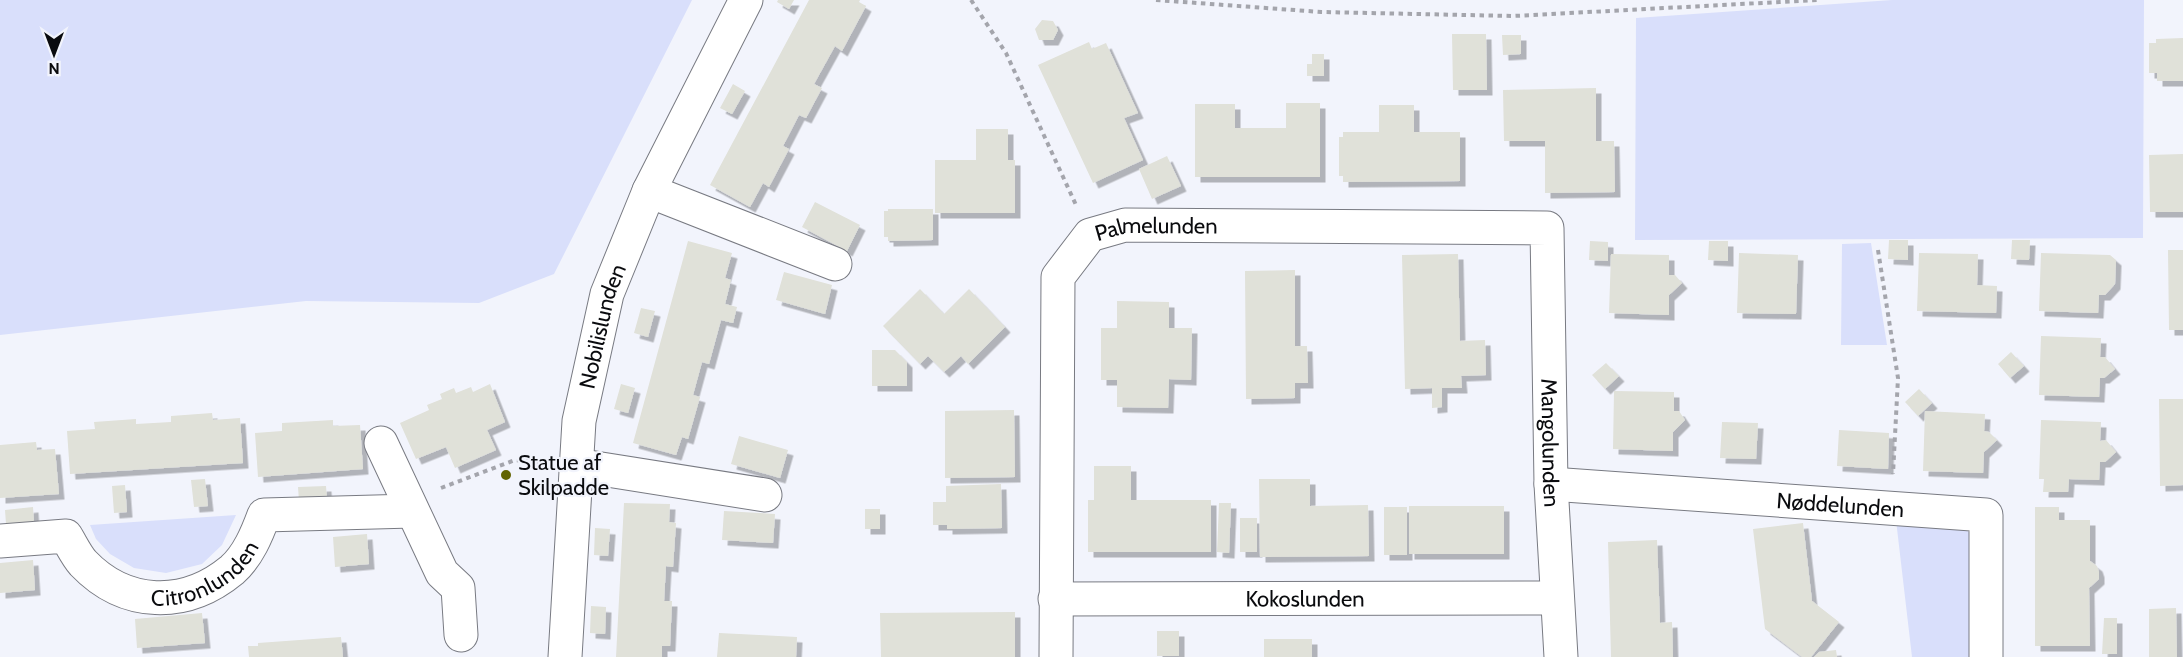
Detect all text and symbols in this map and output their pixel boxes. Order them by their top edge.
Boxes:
north arrow [24,24,84,84]
text: N [48,59,60,78]
street label: Palmelunden [1092,211,1218,246]
street label: Nobilislunden [573,260,631,391]
street label: Mangolunden [1536,378,1566,508]
place label: Statue af Skilpadde [518,449,609,501]
marker: Statue af Skilpadde [499,468,513,482]
street label: Nøddelunden [1776,487,1905,523]
street label: Citronlunden [151,536,264,611]
street label: Kokoslunden [1245,585,1365,612]

